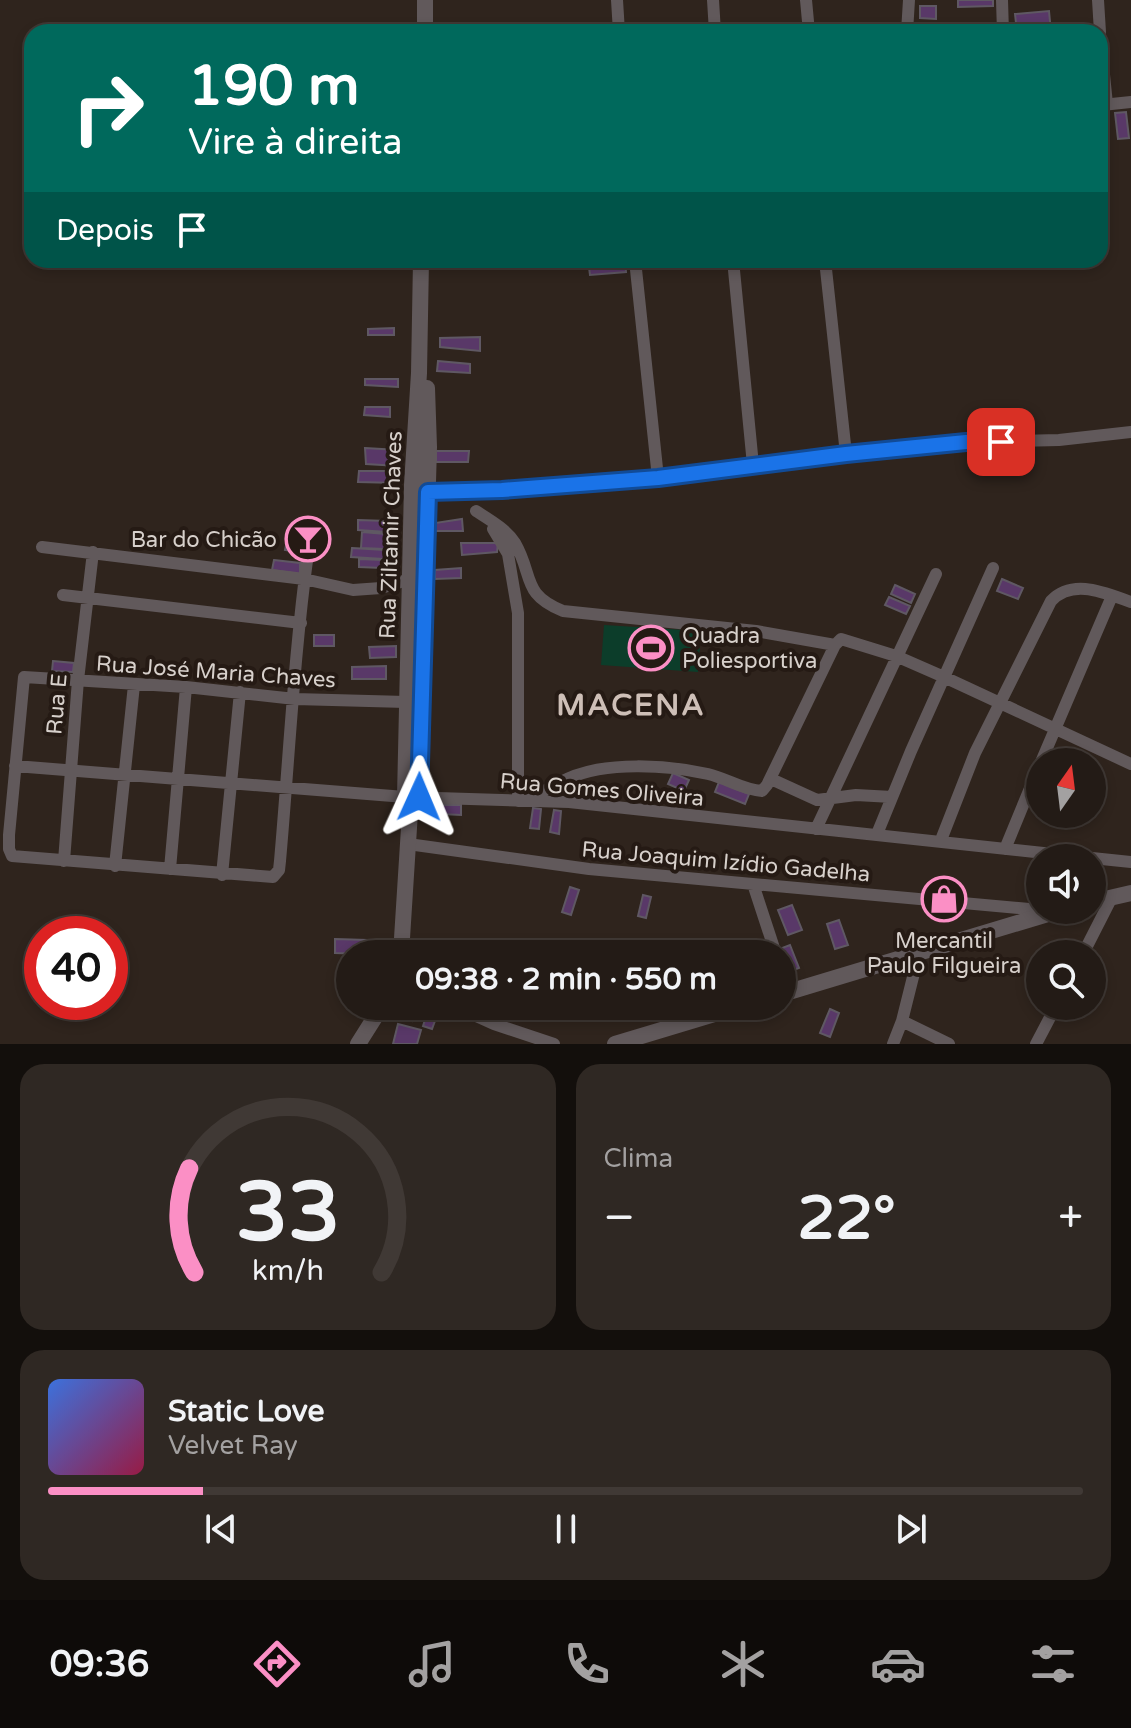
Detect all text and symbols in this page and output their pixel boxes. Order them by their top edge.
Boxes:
text: 190 m [188,53,359,120]
icon: right [56,56,160,160]
text: Vire à direita [188,121,402,164]
icon: arrive [170,208,214,252]
text: Depois [56,212,154,249]
pin [967,408,1035,476]
icon: arrive [979,420,1023,464]
street label: Rua Ziltamir Chaves [374,431,408,639]
bar icon: Bar do Chicão [284,515,332,563]
place label: Bar do Chicão [131,527,277,553]
place label: Quadra Poliesportiva [682,623,817,674]
sports icon: Quadra Poliesportiva [627,624,675,672]
street label: Rua José Maria Chaves [95,651,337,693]
street label: Rua E [41,672,73,736]
district label: MACENA [556,687,706,724]
north arrow [1026,748,1106,828]
map controls [1026,748,1106,1020]
position arrow [377,755,461,839]
street label: Rua Gomes Oliveira [499,768,705,812]
street label: Rua Joaquim Izídio Gadelha [581,836,871,888]
button: sound [1026,844,1106,924]
shop icon: Mercantil Paulo Filgueira [920,875,968,923]
speed limit sign: 40 [24,916,128,1020]
place label: Mercantil Paulo Filgueira [867,928,1021,979]
button: search [1026,940,1106,1020]
text: 09:38 · 2 min · 550 m [415,961,717,998]
text: Clima [604,1143,673,1174]
text: 33 [236,1163,340,1263]
text: 22° [798,1183,896,1255]
text: − [604,1192,635,1245]
text: + [1058,1192,1083,1245]
text: km/h [252,1254,324,1288]
text: Static Love [168,1393,324,1430]
text: Velvet Ray [168,1430,298,1461]
icon: previous [199,1507,243,1551]
icon: pause [544,1507,588,1551]
icon: next [889,1507,933,1551]
icon: directions [249,1636,305,1692]
icon: music [404,1636,460,1692]
icon: phone [559,1636,615,1692]
icon: climate [715,1636,771,1692]
icon: car [870,1636,926,1692]
icon: filters [1025,1636,1081,1692]
text: 09:36 [50,1643,149,1686]

